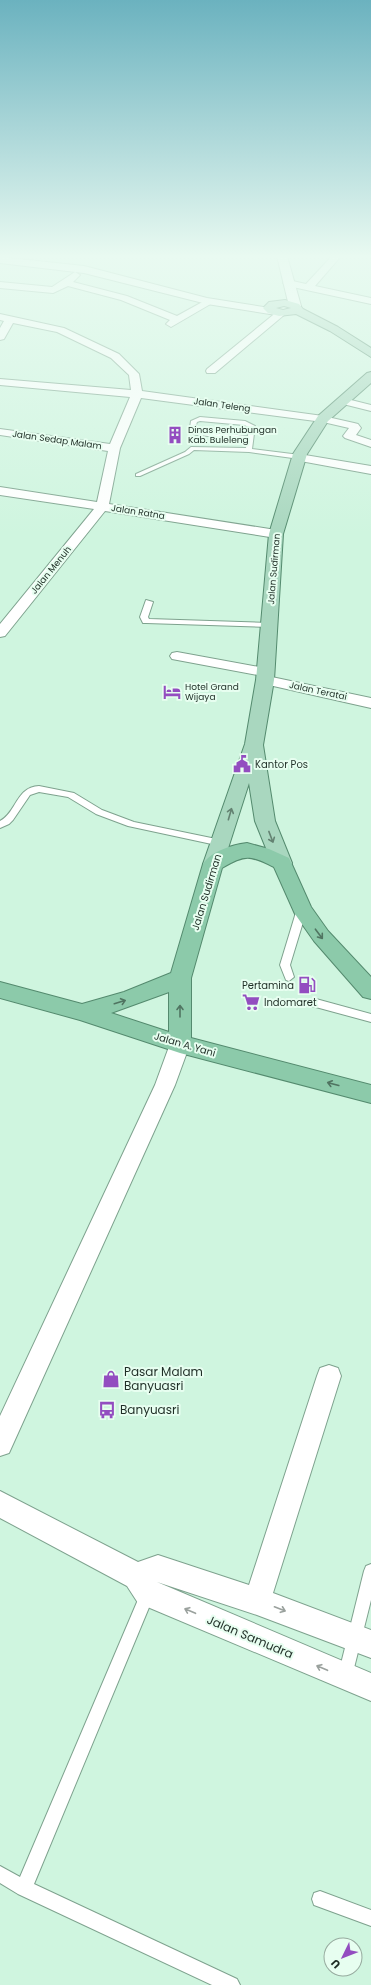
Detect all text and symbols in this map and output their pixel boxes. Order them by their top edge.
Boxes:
street label: Jalan Teleng [193,395,251,415]
place label: Dinas Perhubungan Kab. Buleleng [188,424,277,446]
building icon: Dinas Perhubungan Kab. Buleleng [165,425,185,445]
street label: Jalan Sedap Malam [11,428,103,452]
street label: Jalan Ratna [110,502,166,522]
street label: Jalan Sudirman [265,533,283,605]
street label: Jalan Menuh [28,544,74,596]
street label: Jalan Teratai [288,679,348,703]
place label: Hotel Grand Wijaya [185,681,239,703]
hotel icon: Hotel Grand Wijaya [162,682,182,702]
public building icon: Kantor Pos [232,754,252,774]
place label: Kantor Pos [255,757,308,772]
one-way arrow [227,808,234,821]
one-way arrow [268,831,276,843]
street label: Jalan Sudirman [188,852,225,932]
one-way arrow [315,928,324,939]
fuel station icon: Pertamina [297,975,317,995]
place label: Pertamina [242,978,294,993]
supermarket icon: Indomaret [241,992,261,1012]
place label: Indomaret [264,995,317,1010]
one-way arrow [113,998,125,1006]
one-way arrow [176,1005,184,1018]
street label: Jalan A. Yani [152,1029,217,1060]
one-way arrow [327,1080,340,1087]
place label: Pasar Malam Banyuasri [124,1363,203,1394]
shop icon: Pasar Malam Banyuasri [101,1369,121,1389]
bus stop icon: Banyuasri [97,1400,117,1420]
place label: Banyuasri [120,1401,179,1418]
one-way arrow [273,1606,285,1614]
one-way arrow [184,1607,196,1614]
street label: Jalan Samudra [204,1611,296,1662]
one-way arrow [316,1664,328,1671]
north arrow [323,1937,363,1977]
text: U [327,1955,344,1972]

